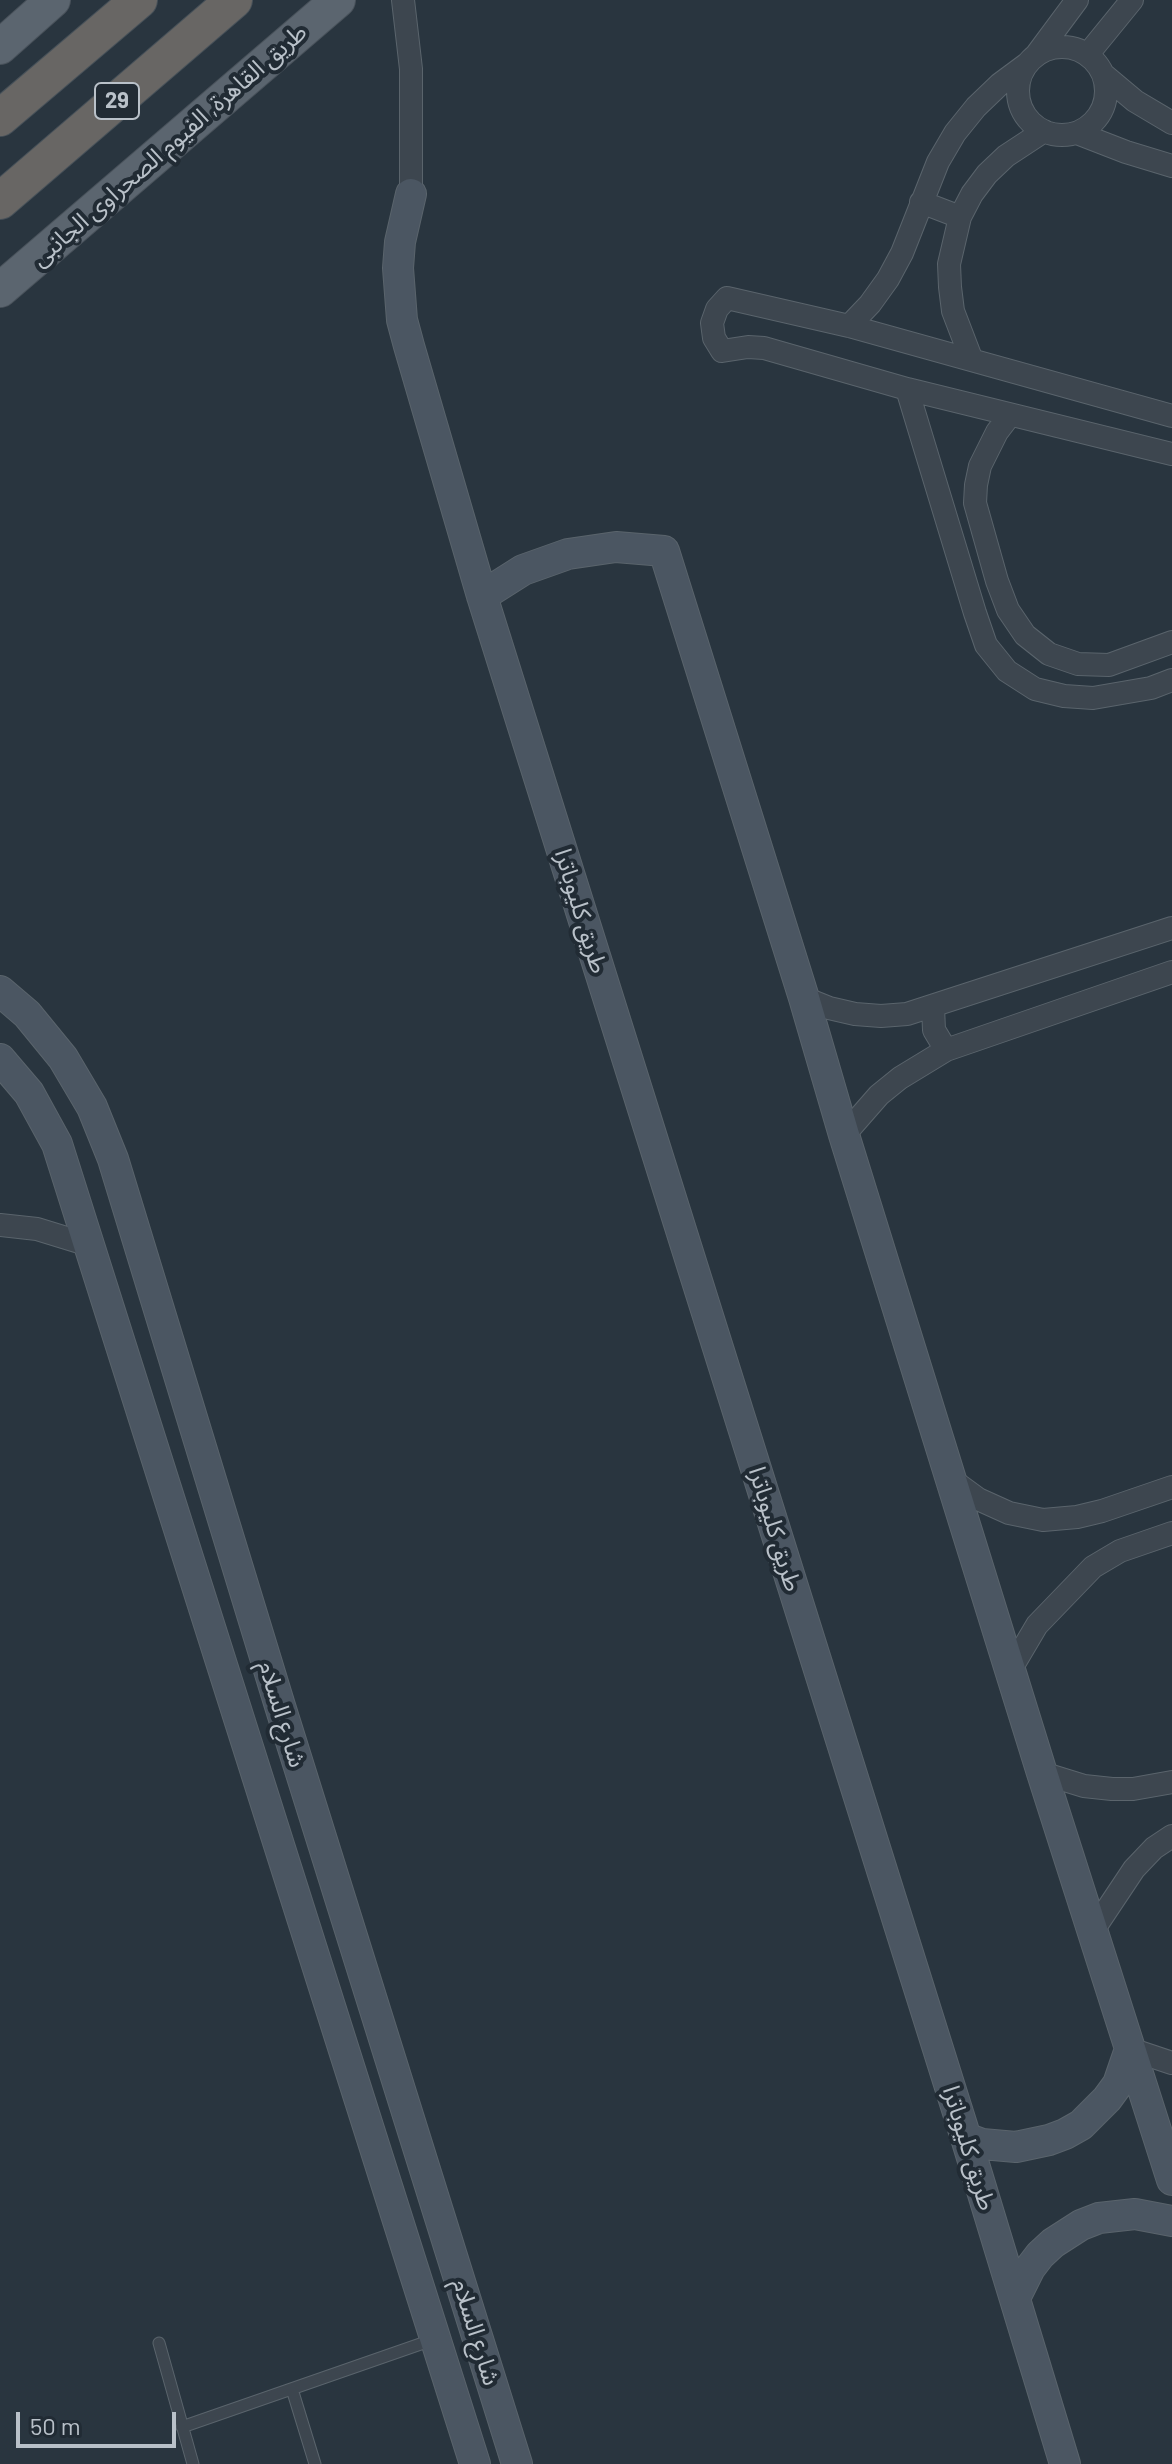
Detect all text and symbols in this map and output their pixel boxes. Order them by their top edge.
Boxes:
street label: طريق القاهرة, الفيوم الصحراوى الجانبى [25,17,313,273]
road number: 29 [95,83,139,119]
street label: طريق كليوباترا [548,845,614,977]
street label: طريق كليوباترا [742,1463,808,1595]
street label: شارع السلام [252,1657,312,1771]
street label: طريق كليوباترا [936,2082,1002,2214]
street label: شارع السلام [446,2275,506,2389]
scale bar [20,2396,180,2446]
text: 50 m [30,2411,81,2440]

